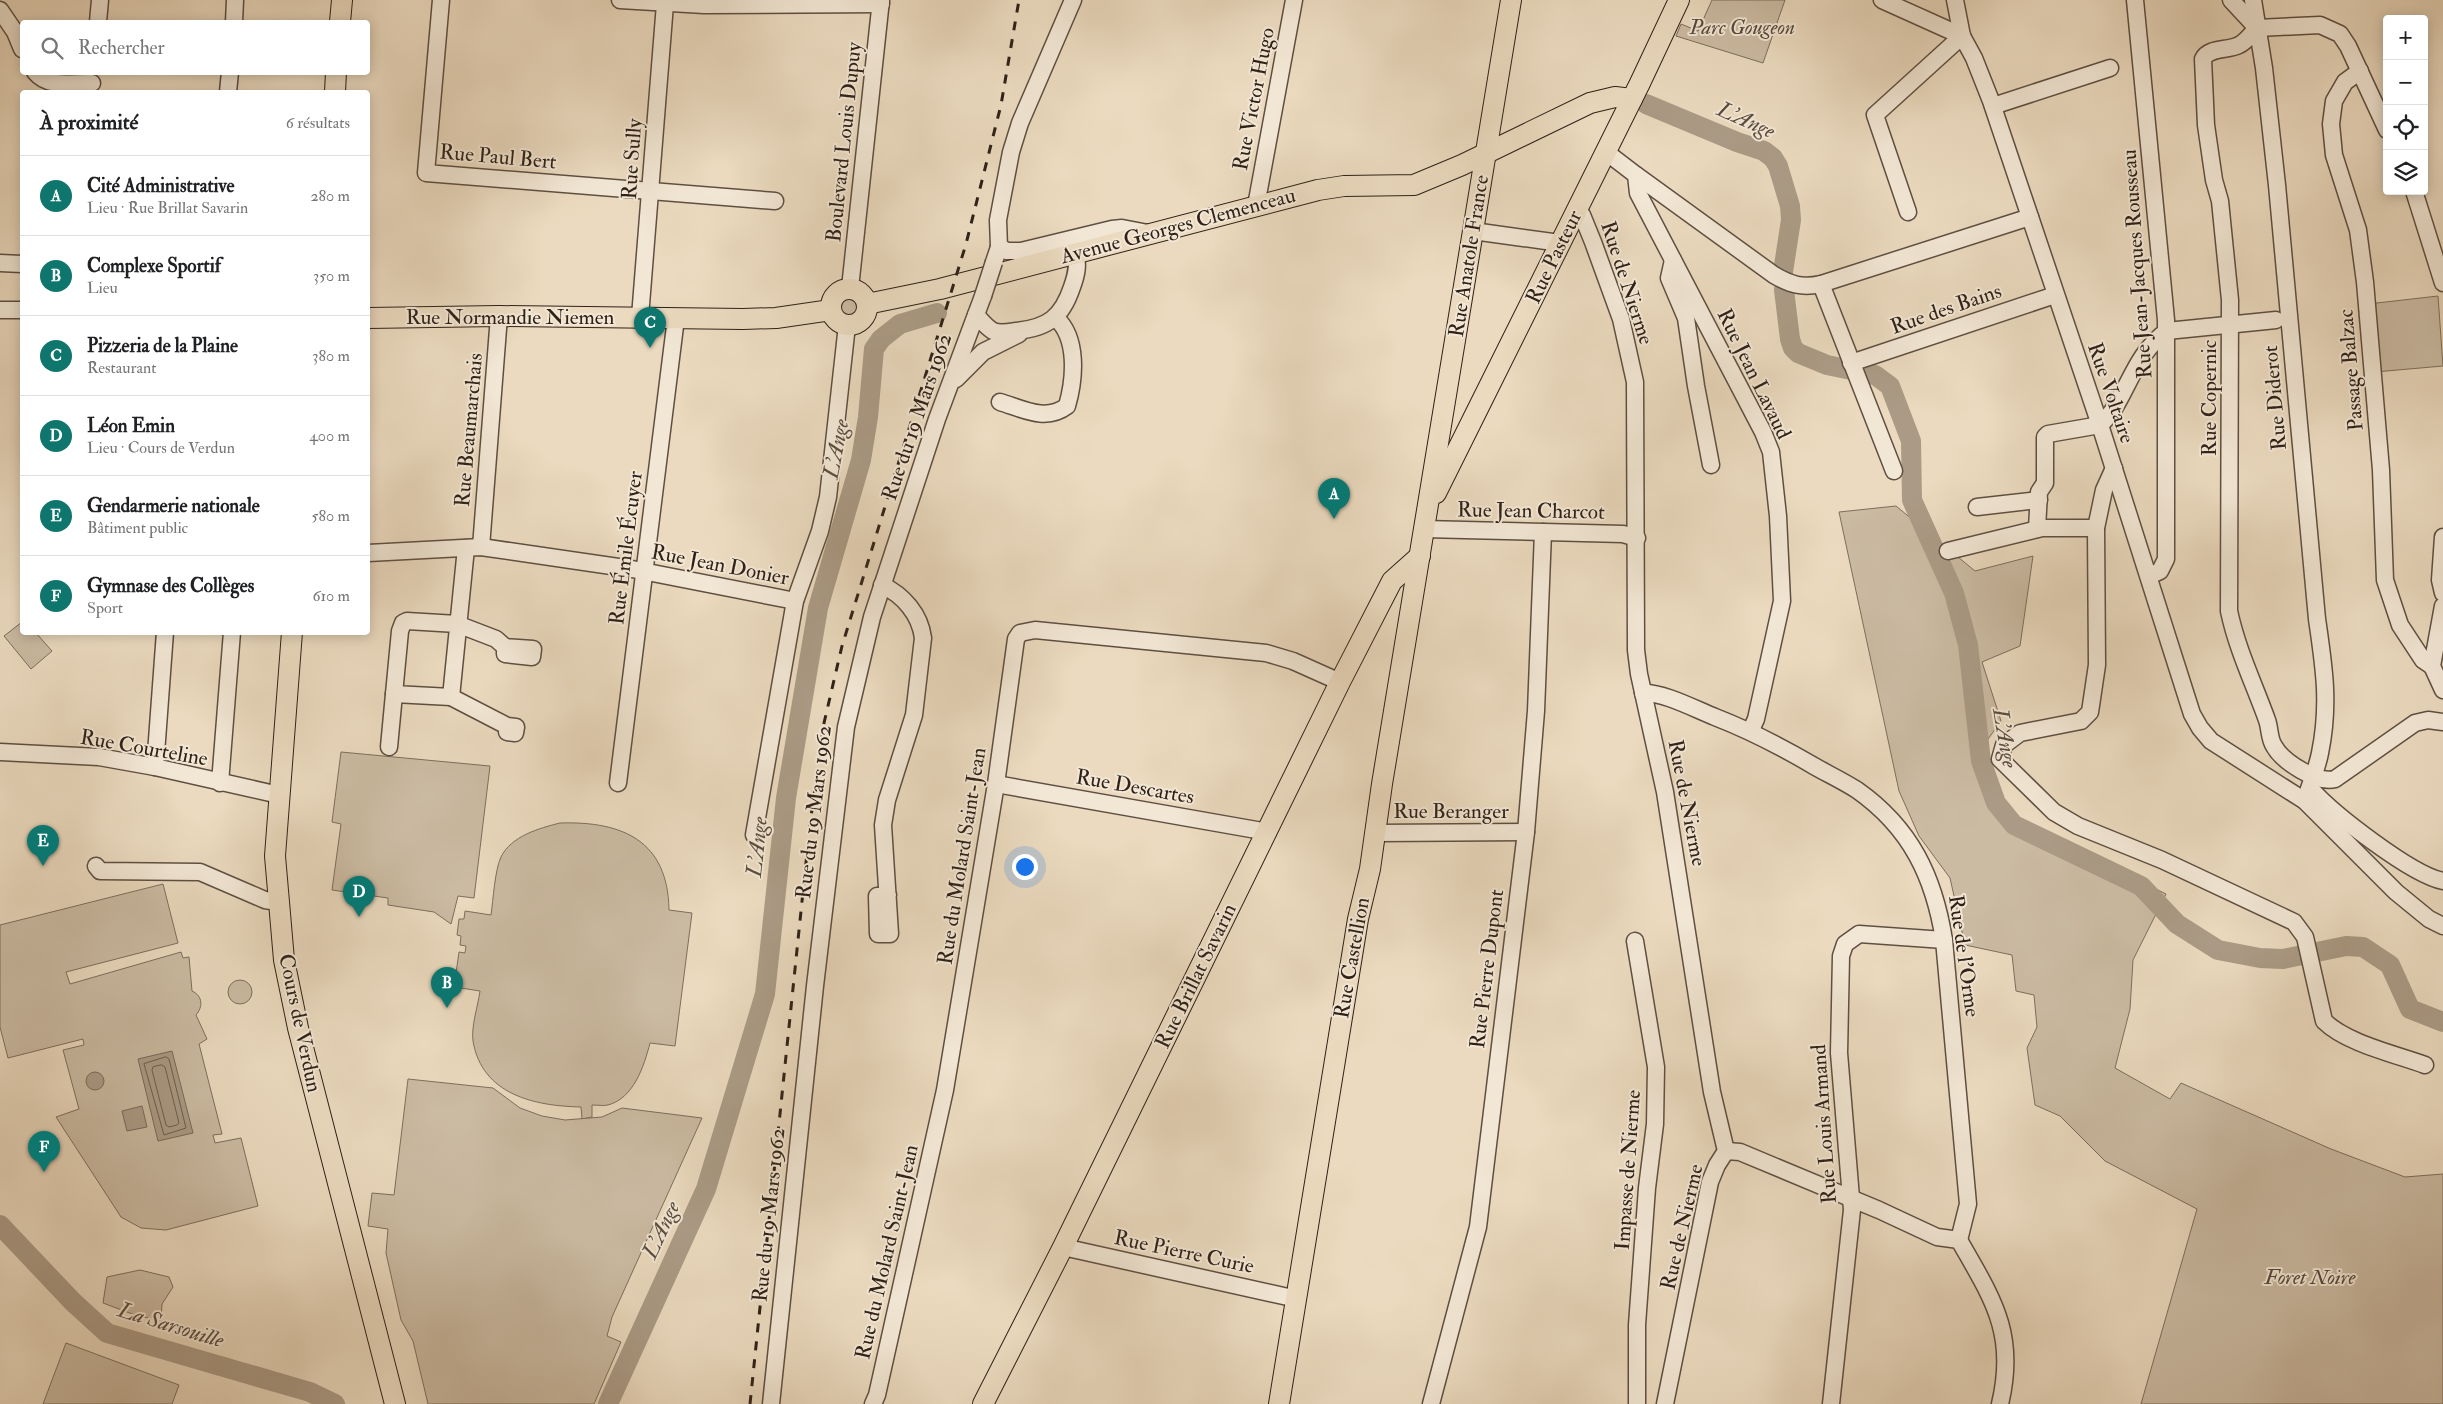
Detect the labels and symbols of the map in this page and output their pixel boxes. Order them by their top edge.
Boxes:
park label: Parc Gougeon [1688,14,1795,41]
street label: Rue Victor Hugo [1227,25,1281,173]
street label: Boulevard Louis Dupuy [820,40,868,243]
water label: L'Ange [1712,95,1780,145]
street label: Rue Sully [616,117,648,200]
street label: Rue Paul Bert [438,138,558,176]
street label: Rue Jean-Jacques Rousseau [2116,148,2158,380]
street label: Rue Anatole France [1443,173,1495,339]
street label: Avenue Georges Clemenceau [1057,182,1299,271]
street label: Rue Pasteur [1520,206,1588,308]
street label: Rue de Nierme [1594,218,1660,348]
street label: Rue des Bains [1887,277,2005,341]
street label: Rue Normandie Niemen [406,304,614,331]
street label: Rue Jean Lavaud [1711,304,1798,444]
pin: C [634,307,666,348]
street label: Passage Balzac [2332,308,2370,432]
street label: Rue du 19 Mars 1962 [876,330,958,504]
street label: Rue Voltaire [2081,339,2141,447]
street label: Rue Copernic [2196,339,2223,456]
street label: Rue Diderot [2257,344,2293,452]
street label: Rue Beaumarchais [449,352,489,508]
water label: L'Ange [816,416,856,482]
street label: Rue Émile Écuyer [603,469,649,626]
pin: A [1318,478,1350,519]
street label: Rue Jean Charcot [1457,496,1605,526]
street label: Rue Jean Donier [649,538,791,592]
water label: L'Ange [1986,705,2024,771]
street label: Rue Courteline [78,723,210,773]
street label: Rue du 19 Mars 1962 [790,724,838,900]
street label: Rue de Nierme [1662,738,1713,869]
street label: Rue du Molard Saint-Jean [931,745,993,967]
street label: Rue Descartes [1074,763,1196,811]
street label: Rue Beranger [1393,798,1509,825]
water label: L'Ange [740,815,774,879]
pin: E [27,825,59,866]
your location [1012,854,1038,880]
pin: D [343,876,375,917]
street label: Rue Pierre Dupont [1464,888,1510,1050]
street label: Rue de l'Orme [1942,893,1986,1019]
street label: Rue Castellion [1328,895,1376,1021]
street label: Rue Brillat Savarin [1149,899,1243,1053]
street label: Cours de Verdun [272,951,328,1095]
pin: B [431,967,463,1008]
street label: Rue Louis Armand [1805,1043,1843,1205]
street label: Impasse de Nierme [1609,1089,1647,1251]
street label: Rue du 19 Mars 1962 [746,1127,792,1303]
pin: F [28,1131,60,1172]
street label: Rue du Molard Saint-Jean [849,1142,925,1362]
street label: Rue de Nierme [1654,1161,1710,1292]
water label: L'Ange [635,1196,687,1264]
street label: Rue Pierre Curie [1112,1224,1257,1280]
park label: Foret Noire [2264,1264,2356,1291]
water label: La Sarsouille [114,1295,228,1355]

